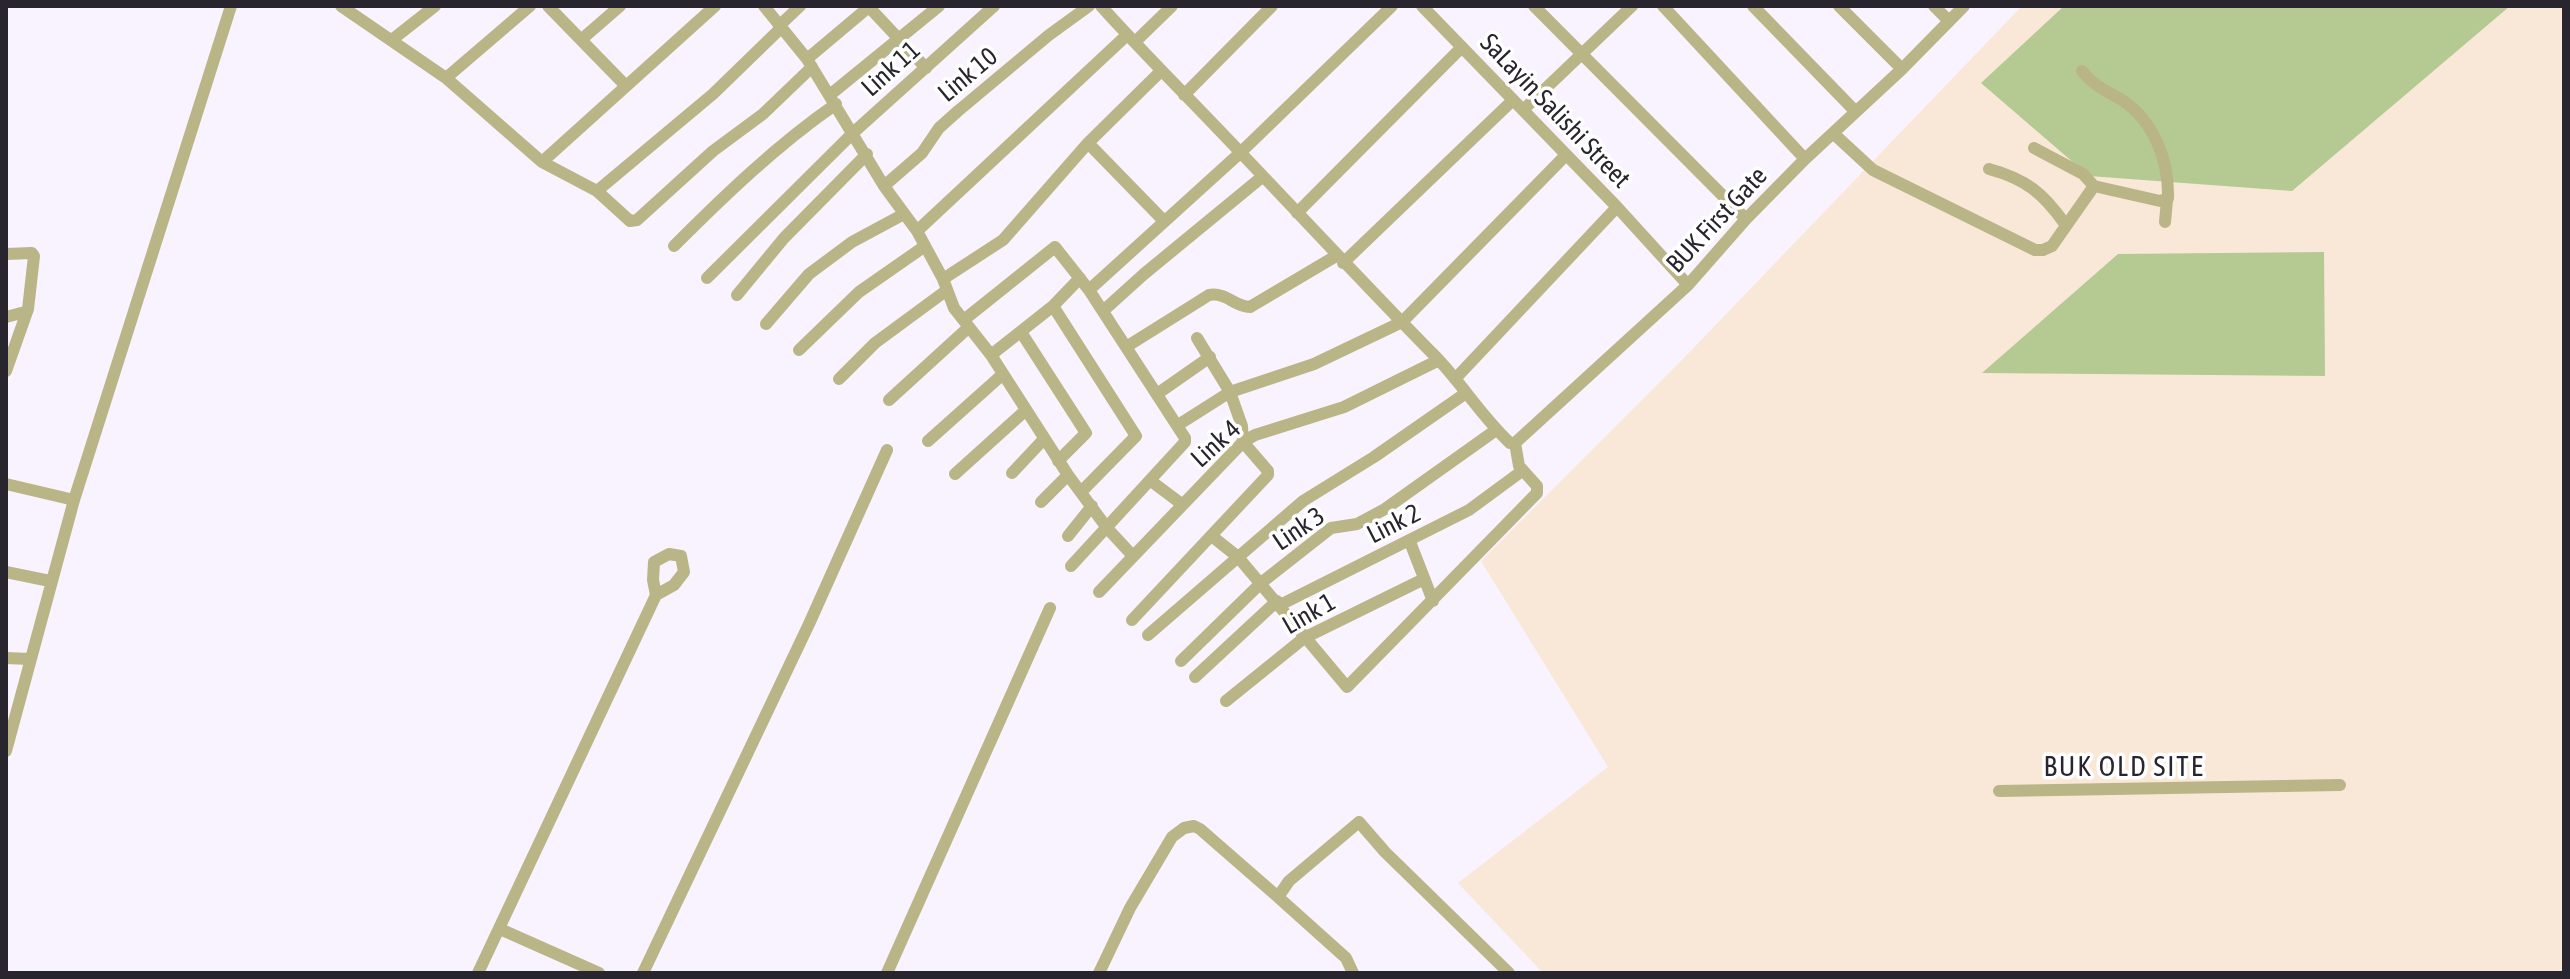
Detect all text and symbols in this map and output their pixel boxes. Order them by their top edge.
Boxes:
street label: SaLayin Salishi Street [1474,27,1636,195]
street label: Link 11 [855,35,927,103]
street label: Link 10 [932,41,1004,109]
street label: BUK First Gate [1660,161,1774,279]
street label: Link 4 [1185,414,1247,474]
street label: Link 2 [1362,497,1426,551]
street label: Link 3 [1267,500,1331,558]
street label: Link 1 [1277,587,1341,641]
district label: BUK OLD SITE [2043,750,2205,784]

